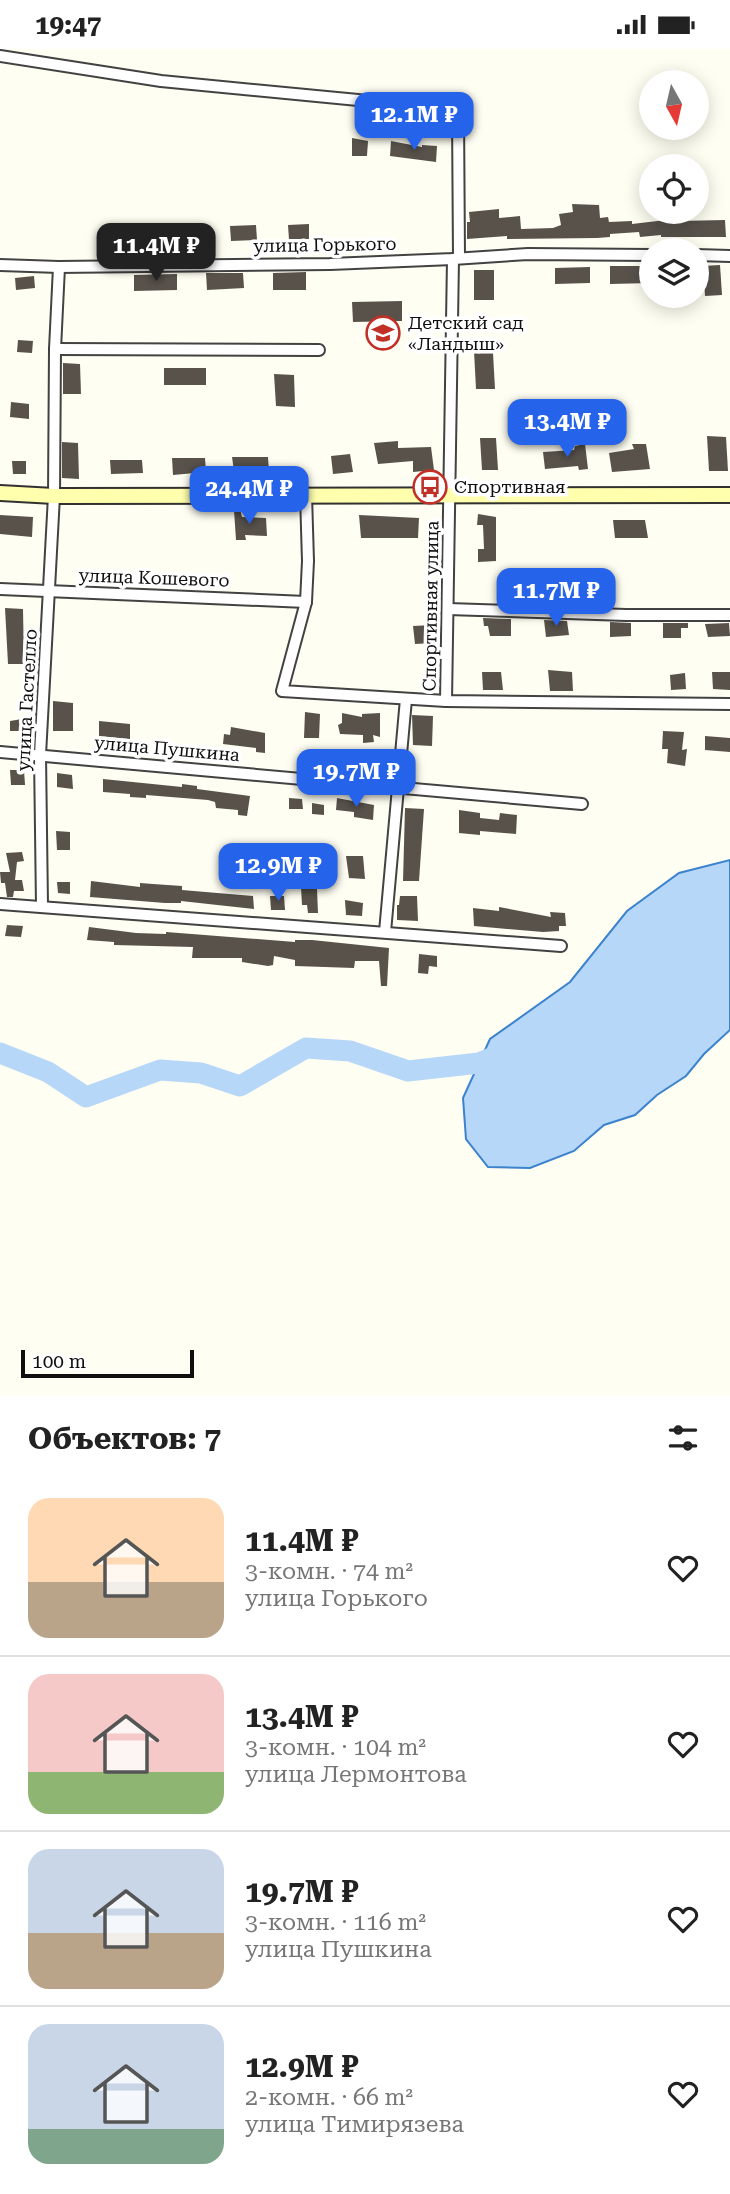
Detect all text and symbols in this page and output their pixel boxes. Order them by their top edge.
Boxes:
text: 19:47 [35,10,101,40]
north arrow [639,70,709,140]
map controls [639,70,709,308]
pin: 12.1M ₽ [349,92,479,152]
text: 12.1M ₽ [371,101,457,128]
button: locate [639,154,709,224]
pin: 11.4M ₽ [91,223,221,283]
text: 11.4M ₽ [113,232,199,259]
street label: улица Горького [253,233,397,256]
button: layers [639,238,709,308]
place label: Детский сад «Ландыш» [408,312,524,354]
school or university icon: Детский сад «Ландыш» [364,314,402,352]
pin: 13.4M ₽ [502,399,632,459]
text: 13.4M ₽ [524,408,610,435]
pin: 24.4M ₽ [184,467,314,526]
bus stop icon: Спортивная [411,468,449,506]
text: 24.4M ₽ [206,475,292,502]
place label: Спортивная [454,476,566,497]
street label: Спортивная улица [419,520,442,692]
street label: улица Кошевого [78,564,230,591]
pin: 11.7M ₽ [491,569,621,628]
text: 11.7M ₽ [513,577,599,604]
street label: улица Гастелло [12,628,41,772]
street label: улица Пушкина [93,732,241,765]
pin: 19.7M ₽ [291,749,421,809]
text: 19.7M ₽ [313,758,399,785]
pin: 12.9M ₽ [213,843,343,903]
text: 12.9M ₽ [235,852,321,879]
scale bar [21,1347,194,1379]
text: 100 m [32,1350,86,1373]
icon: filters [664,1419,702,1457]
text: Объектов: 7 [28,1421,221,1456]
text: 11.4M ₽ [245,1523,358,1558]
icon: home [84,1526,168,1610]
icon: heart [664,1549,702,1587]
text: 3-комн. · 74 m² [245,1558,413,1585]
text: улица Горького [245,1585,428,1612]
text: 13.4M ₽ [245,1699,358,1734]
icon: home [84,1702,168,1786]
icon: heart [664,1725,702,1763]
text: 3-комн. · 104 m² [245,1734,426,1761]
text: улица Лермонтова [245,1761,467,1788]
text: 19.7M ₽ [245,1874,358,1909]
icon: home [84,1877,168,1961]
icon: heart [664,1900,702,1938]
text: 3-комн. · 116 m² [245,1909,426,1936]
text: улица Пушкина [245,1936,432,1963]
text: 12.9M ₽ [245,2049,358,2084]
icon: home [84,2052,168,2136]
icon: heart [664,2075,702,2113]
text: 2-комн. · 66 m² [245,2084,413,2111]
text: улица Тимирязева [245,2111,464,2138]

